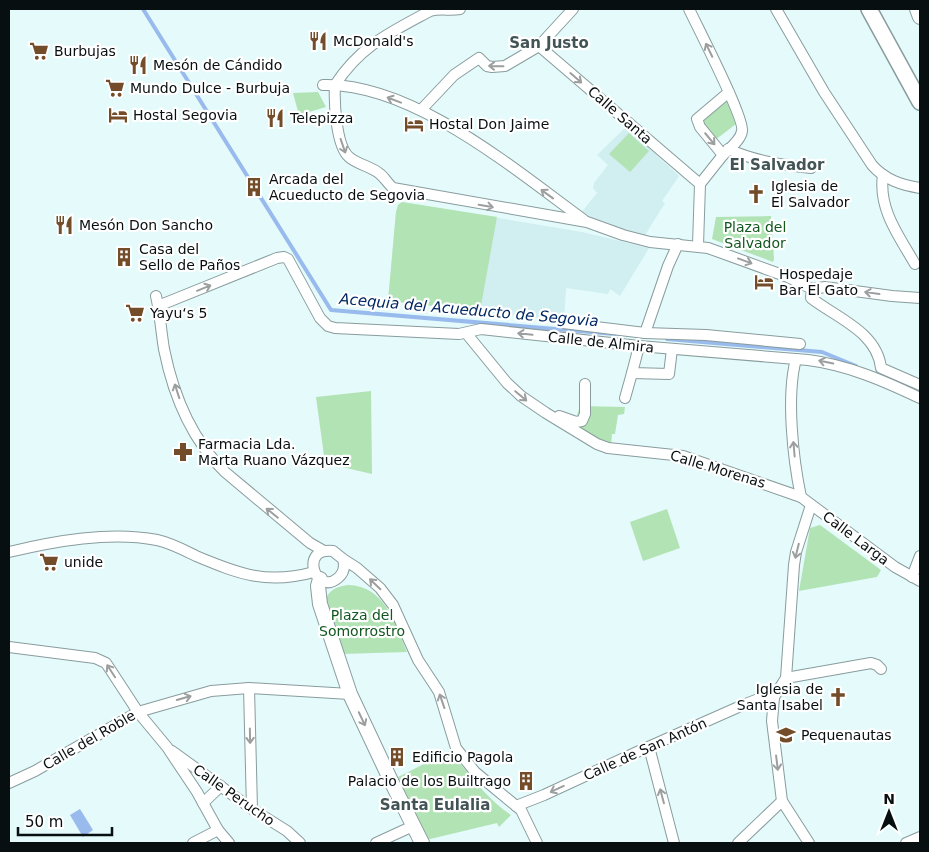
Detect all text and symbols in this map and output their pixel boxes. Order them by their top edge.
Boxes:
restaurant icon: McDonald's [307,30,329,52]
place label: McDonald's [333,33,414,49]
district label: San Justo [509,34,589,52]
supermarket icon: Burbujas [28,40,50,62]
place label: Burbujas [54,43,116,59]
one-way arrow [704,43,714,58]
restaurant icon: Mesón de Cándido [127,54,149,76]
place label: Mesón de Cándido [153,57,282,73]
one-way arrow [488,61,504,71]
one-way arrow [570,73,583,84]
supermarket icon: Mundo Dulce - Burbuja [104,77,126,99]
place label: Mundo Dulce - Burbuja [130,80,290,96]
street label: Calle Santa [585,83,655,147]
one-way arrow [387,95,403,104]
hotel icon: Hostal Segovia [107,104,129,126]
place label: Hostal Segovia [133,107,238,123]
restaurant icon: Telepizza [264,107,286,129]
place label: Telepizza [289,110,353,126]
hotel icon: Hostal Don Jaime [403,113,425,135]
place label: Hostal Don Jaime [429,116,549,132]
one-way arrow [704,132,715,145]
one-way arrow [339,138,348,153]
district label: El Salvador [729,156,825,174]
place label: Arcada del Acueducto de Segovia [269,171,425,203]
building icon: Arcada del Acueducto de Segovia [243,176,265,198]
place label: Iglesia de El Salvador [771,178,850,210]
church icon: Iglesia de El Salvador [745,183,767,205]
one-way arrow [541,188,554,199]
one-way arrow [477,201,493,211]
restaurant icon: Mesón Don Sancho [53,214,75,236]
place label: Mesón Don Sancho [79,217,213,233]
park label: Plaza del Salvador [724,219,786,251]
place label: Casa del Sello de Paños [139,241,240,273]
building icon: Casa del Sello de Paños [113,246,135,268]
one-way arrow [736,257,752,266]
place label: Hospedaje Bar El Gato [779,266,858,298]
hotel icon: Hospedaje Bar El Gato [753,271,775,293]
one-way arrow [196,282,211,292]
one-way arrow [864,288,880,298]
water label: Acequia del Acueducto de Segovia [338,290,599,330]
supermarket icon: Yayu‘s 5 [124,302,146,324]
place label: Yayu‘s 5 [149,305,207,321]
street label: Calle de Almira [547,328,655,356]
one-way arrow [517,329,533,339]
one-way arrow [818,357,834,367]
one-way arrow [171,383,181,399]
one-way arrow [514,390,527,401]
place label: Farmacia Lda. Marta Ruano Vázquez [198,436,350,468]
pharmacy icon: Farmacia Lda. Marta Ruano Vázquez [172,441,194,463]
one-way arrow [789,441,799,457]
street label: Calle Morenas [668,447,768,491]
one-way arrow [266,507,279,518]
street label: Calle Larga [820,508,892,568]
one-way arrow [792,543,801,559]
supermarket icon: unide [38,551,60,573]
place label: unide [64,554,103,570]
one-way arrow [369,578,382,590]
park label: Plaza del Somorrostro [319,607,405,639]
one-way arrow [106,664,116,678]
place label: Iglesia de Santa Isabel [737,681,823,713]
church icon: Iglesia de Santa Isabel [827,686,849,708]
one-way arrow [176,693,192,703]
one-way arrow [437,694,446,709]
street label: Calle del Roble [40,707,138,773]
one-way arrow [358,711,367,726]
street label: Calle de San Antón [581,715,709,783]
school or university icon: Pequenautas [775,724,797,746]
place label: Pequenautas [801,727,892,743]
one-way arrow [246,728,255,744]
building icon: Edificio Pagola [386,746,408,768]
place label: Edificio Pagola [412,749,513,765]
one-way arrow [772,755,782,771]
street label: Calle Perucho [190,761,278,829]
building icon: Palacio de los Builtrago [515,770,537,792]
place label: Palacio de los Builtrago [348,773,511,789]
one-way arrow [550,785,565,794]
north arrow [864,787,914,837]
one-way arrow [656,789,666,805]
text: N [883,791,895,807]
district label: Santa Eulalia [380,796,490,814]
scale bar [18,804,111,836]
text: 50 m [25,813,63,831]

